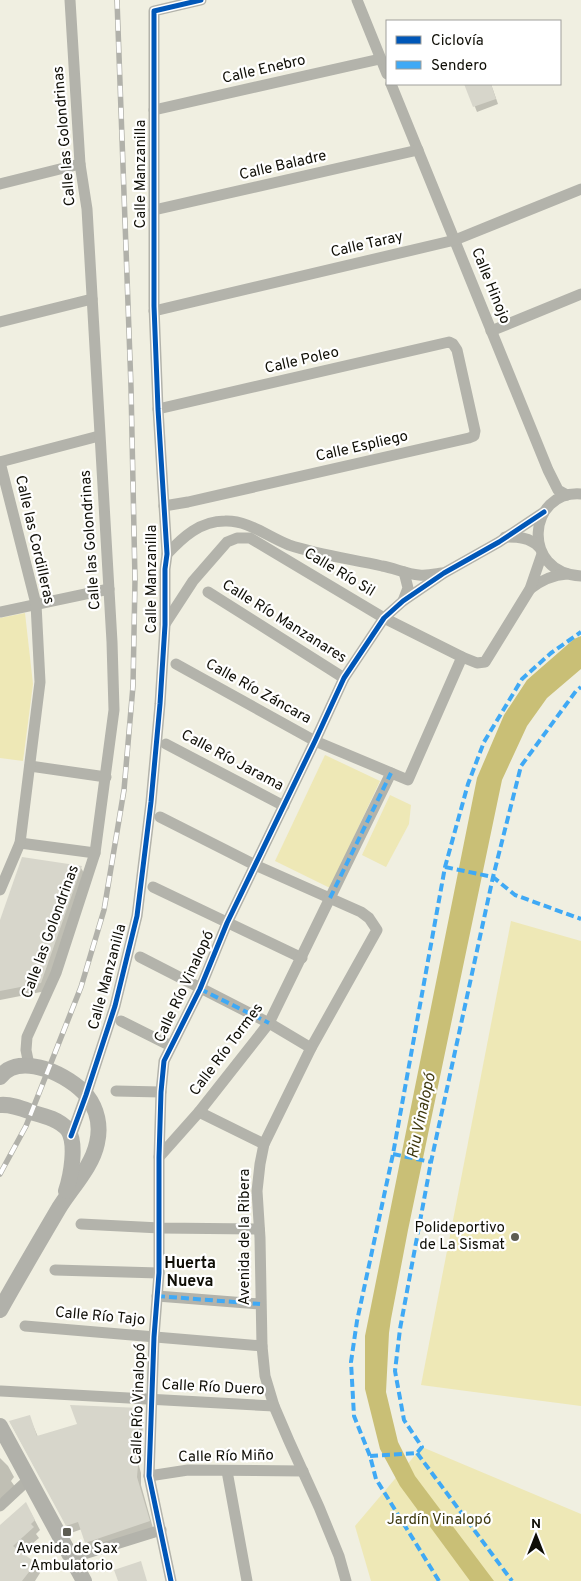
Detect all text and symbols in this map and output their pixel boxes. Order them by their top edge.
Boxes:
legend [386,20,561,85]
text: Ciclovía [431,32,484,51]
street label: Calle Enebro [221,51,307,89]
text: Sendero [431,57,487,76]
street label: Calle las Golondrinas [49,65,81,207]
street label: Calle Manzanilla [132,120,151,228]
street label: Calle Baladre [238,147,328,185]
street label: Calle Taray [329,227,405,263]
street label: Calle Hinojo [466,245,514,327]
street label: Calle Poleo [263,343,341,379]
street label: Calle Espliego [314,427,410,467]
street label: Calle las Golondrinas [77,469,105,611]
street label: Calle las Cordilleras [10,474,58,606]
street label: Calle Manzanilla [143,525,162,633]
street label: Calle Río Sil [300,544,378,602]
street label: Calle Río Manzanares [218,576,350,668]
street label: Calle Río Záncara [202,655,314,729]
street label: Calle Río Jarama [178,726,286,796]
street label: Calle las Golondrinas [18,863,84,1001]
street label: Calle Manzanilla [85,922,131,1032]
street label: Calle Río Vinalopó [151,928,219,1046]
street label: Calle Río Tormes [186,1000,268,1100]
water label: Riu Vinalopó [403,1070,441,1160]
street label: Avenida de la Ribera [236,1169,255,1305]
place label: Polideportivo de La Sismat [415,1219,505,1255]
marker: Polideportivo de La Sismat [509,1231,521,1243]
district label: Huerta Nueva [164,1254,216,1292]
street label: Calle Río Tajo [54,1304,146,1330]
street label: Calle Río Vinalopó [127,1343,151,1465]
street label: Calle Río Duero [161,1376,265,1400]
street label: Calle Río Miño [178,1447,274,1467]
park label: Jardín Vinalopó [387,1511,491,1530]
north arrow [511,1511,561,1561]
text: N [531,1516,541,1533]
marker: Avenida de Sax - Ambulatorio [61,1526,73,1538]
place label: Avenida de Sax - Ambulatorio [16,1540,118,1576]

